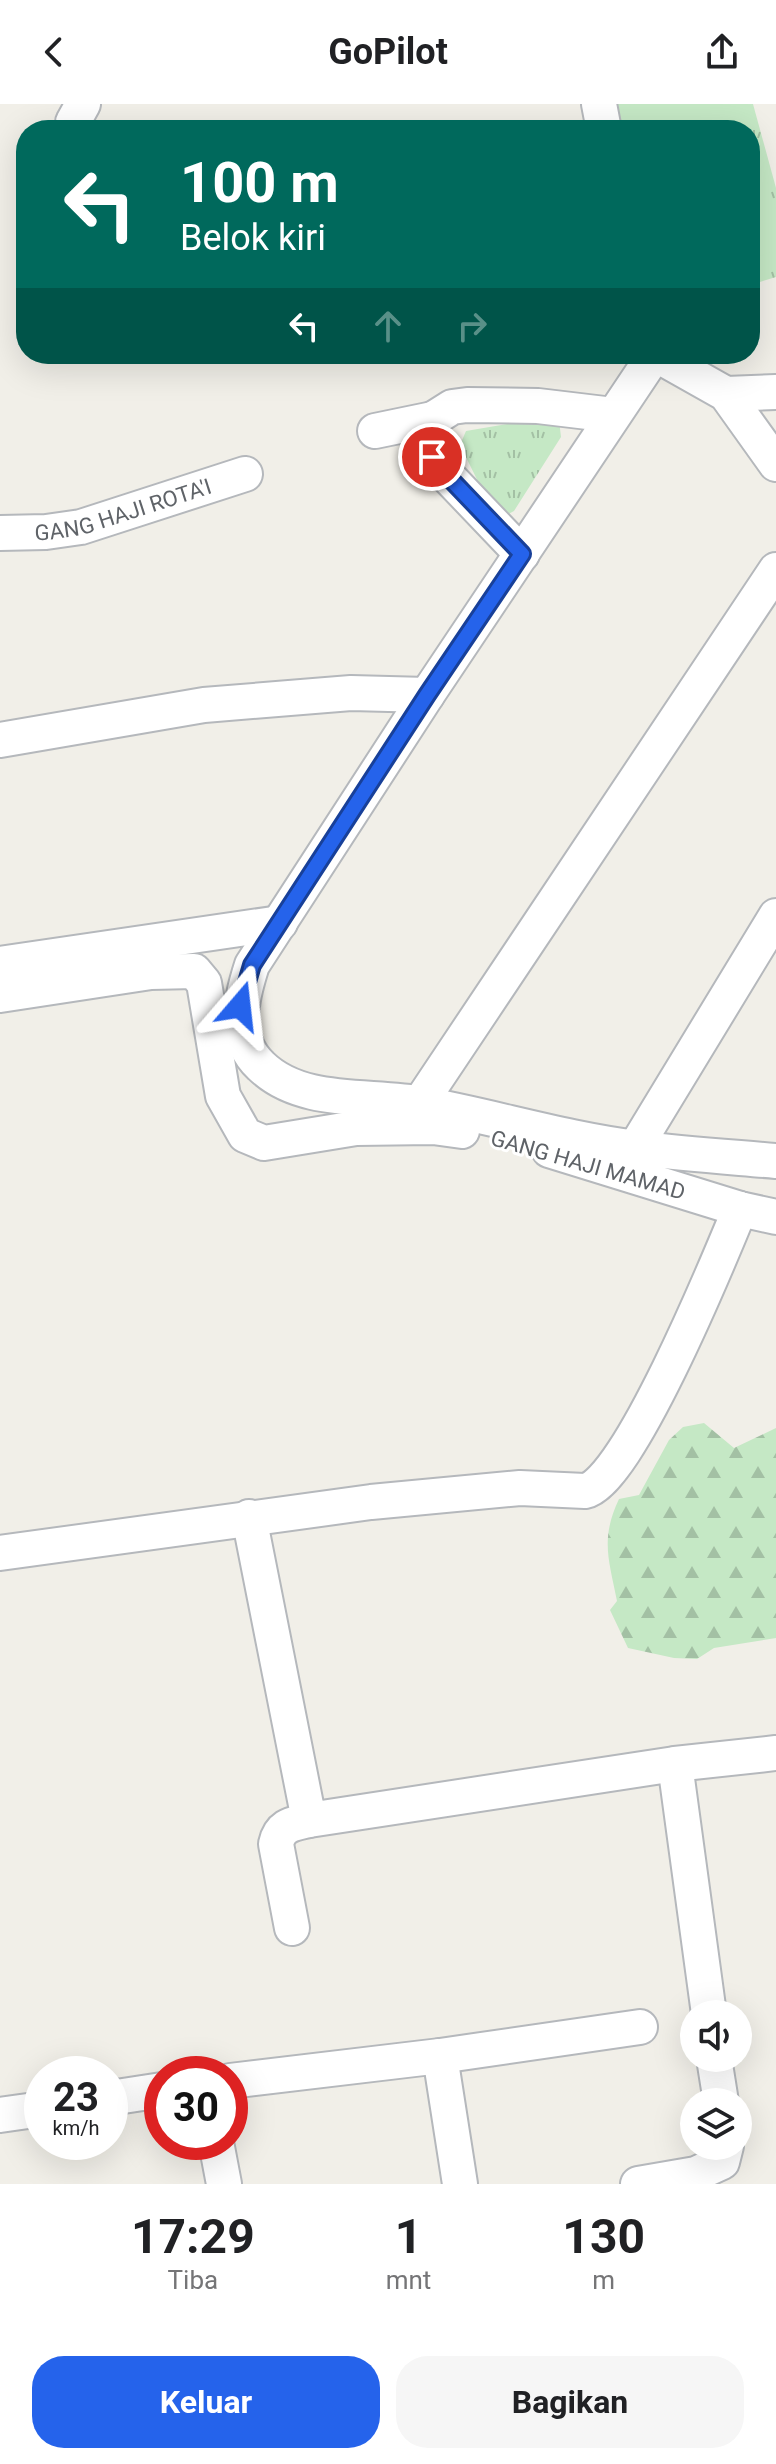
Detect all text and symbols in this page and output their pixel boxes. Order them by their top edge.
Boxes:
icon: back [32,30,76,74]
icon: share [700,30,744,74]
text: GoPilot [328,31,448,73]
text: 100 m [180,150,339,216]
icon: left [48,152,152,256]
text: Belok kiri [180,217,326,259]
icon: left [282,304,326,348]
icon: ahead [366,304,410,348]
icon: right [450,304,494,348]
pin [398,423,466,491]
icon: arrive [410,435,454,479]
street label: GANG HAJI ROTA'I [34,473,214,545]
position arrow [198,964,282,1048]
street label: GANG HAJI MAMAD [488,1125,688,1205]
map controls [680,2000,752,2160]
button: sound [680,2000,752,2072]
speed limit sign: 30 [144,2056,248,2160]
text: 23 [53,2074,99,2121]
button: layers [680,2088,752,2160]
text: km/h [53,2116,99,2140]
text: 17:29 [131,2208,255,2265]
text: 1 [395,2208,422,2265]
text: 130 [562,2208,645,2265]
text: Tiba [168,2265,218,2295]
text: mnt [386,2265,431,2295]
text: m [592,2265,615,2295]
button: Keluar [32,2356,380,2448]
button: Bagikan [396,2356,744,2448]

